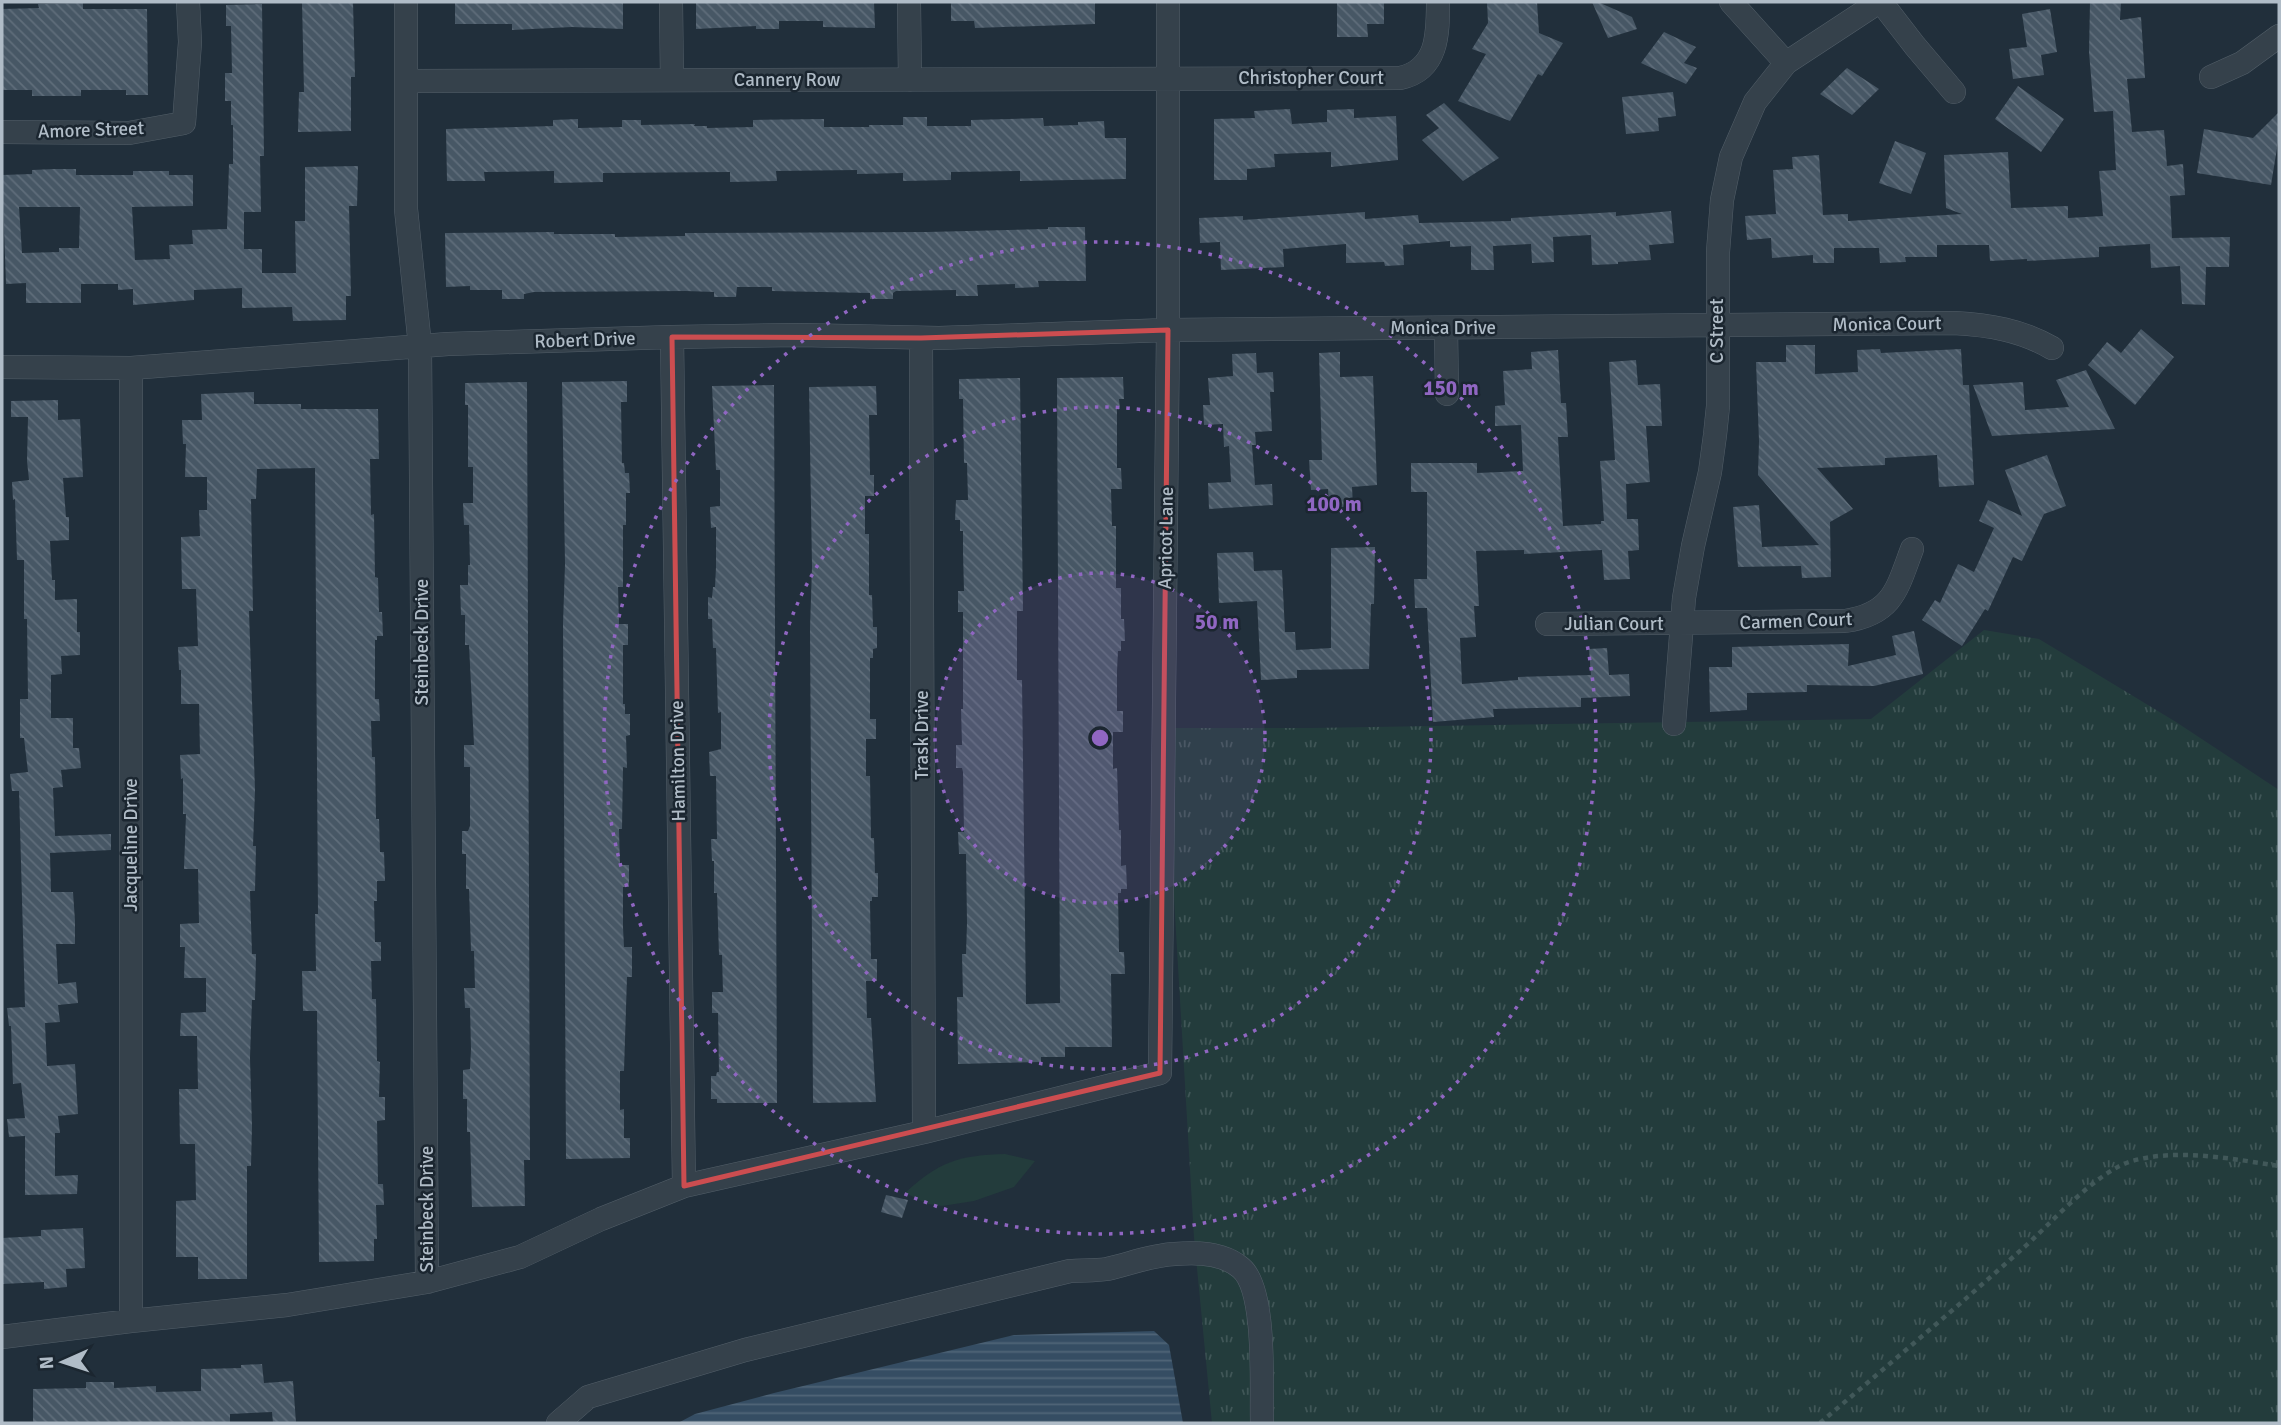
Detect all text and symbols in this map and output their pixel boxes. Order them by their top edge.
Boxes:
street label: Christopher Court [1238,66,1384,90]
street label: Cannery Row [734,68,840,92]
street label: Amore Street [37,116,145,144]
street label: C Street [1705,298,1729,364]
street label: Monica Court [1832,311,1942,337]
street label: Monica Drive [1390,316,1496,340]
street label: Robert Drive [534,326,636,354]
text: 150 m [1423,375,1479,401]
street label: Apricot Lane [1153,486,1179,590]
text: 100 m [1306,491,1362,517]
street label: Steinbeck Drive [410,579,434,705]
street label: Carmen Court [1739,607,1853,635]
text: 50 m [1195,609,1239,635]
street label: Julian Court [1564,612,1664,636]
street label: Trask Drive [910,690,934,780]
street label: Hamilton Drive [665,700,691,822]
centre of rings [1088,726,1112,750]
street label: Jacqueline Drive [119,778,143,912]
street label: Steinbeck Drive [415,1146,439,1272]
north arrow [28,1327,98,1397]
text: N [35,1356,59,1370]

